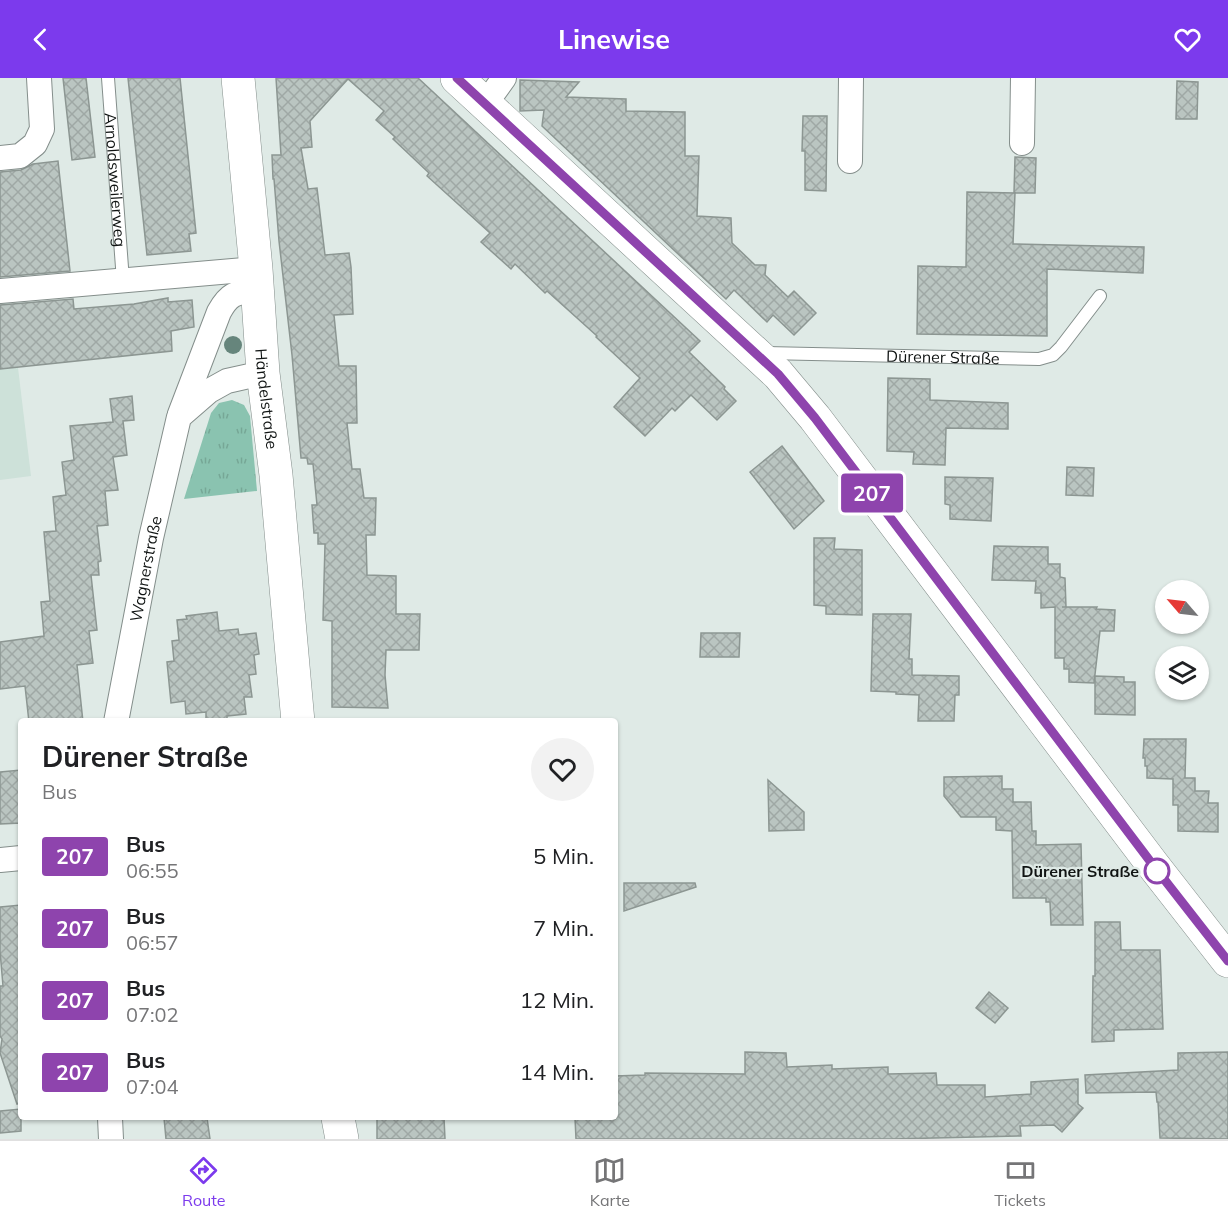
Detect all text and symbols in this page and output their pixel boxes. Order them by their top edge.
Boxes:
text: Linewise [558,22,670,56]
icon: back [24,23,57,56]
icon: heart [1171,23,1204,56]
street label: Arnoldsweilerweg [101,112,130,248]
street label: Dürener Straße [886,346,1000,368]
street label: Händelstraße [251,348,283,450]
line badge: 207 [838,474,906,512]
text: 207 [853,480,891,506]
street label: Wagnerstraße [125,514,166,624]
north arrow [1155,580,1209,634]
map controls [1155,580,1209,700]
button: layers [1155,646,1209,700]
button: heart [531,738,594,801]
text: Dürener Straße [42,739,248,774]
text: Bus [42,779,77,804]
text: Bus [126,830,165,858]
text: 5 Min. [533,842,594,870]
text: 207 [56,843,94,869]
text: 06:55 [126,858,179,883]
marker: Dürener Straße [1144,858,1170,884]
place label: Dürener Straße [1021,861,1139,881]
text: Bus [126,902,165,930]
text: 7 Min. [533,914,594,942]
text: 207 [56,915,94,941]
text: 06:57 [126,930,179,955]
text: Bus [126,974,165,1002]
text: 12 Min. [520,986,594,1014]
text: 207 [56,987,94,1013]
text: 07:02 [126,1002,179,1027]
text: Bus [126,1046,165,1074]
text: 14 Min. [520,1058,594,1086]
text: 207 [56,1059,94,1085]
text: 07:04 [126,1074,179,1099]
tab: Route [182,1154,226,1210]
tab: Karte [590,1154,630,1210]
tab: Tickets [994,1154,1046,1210]

